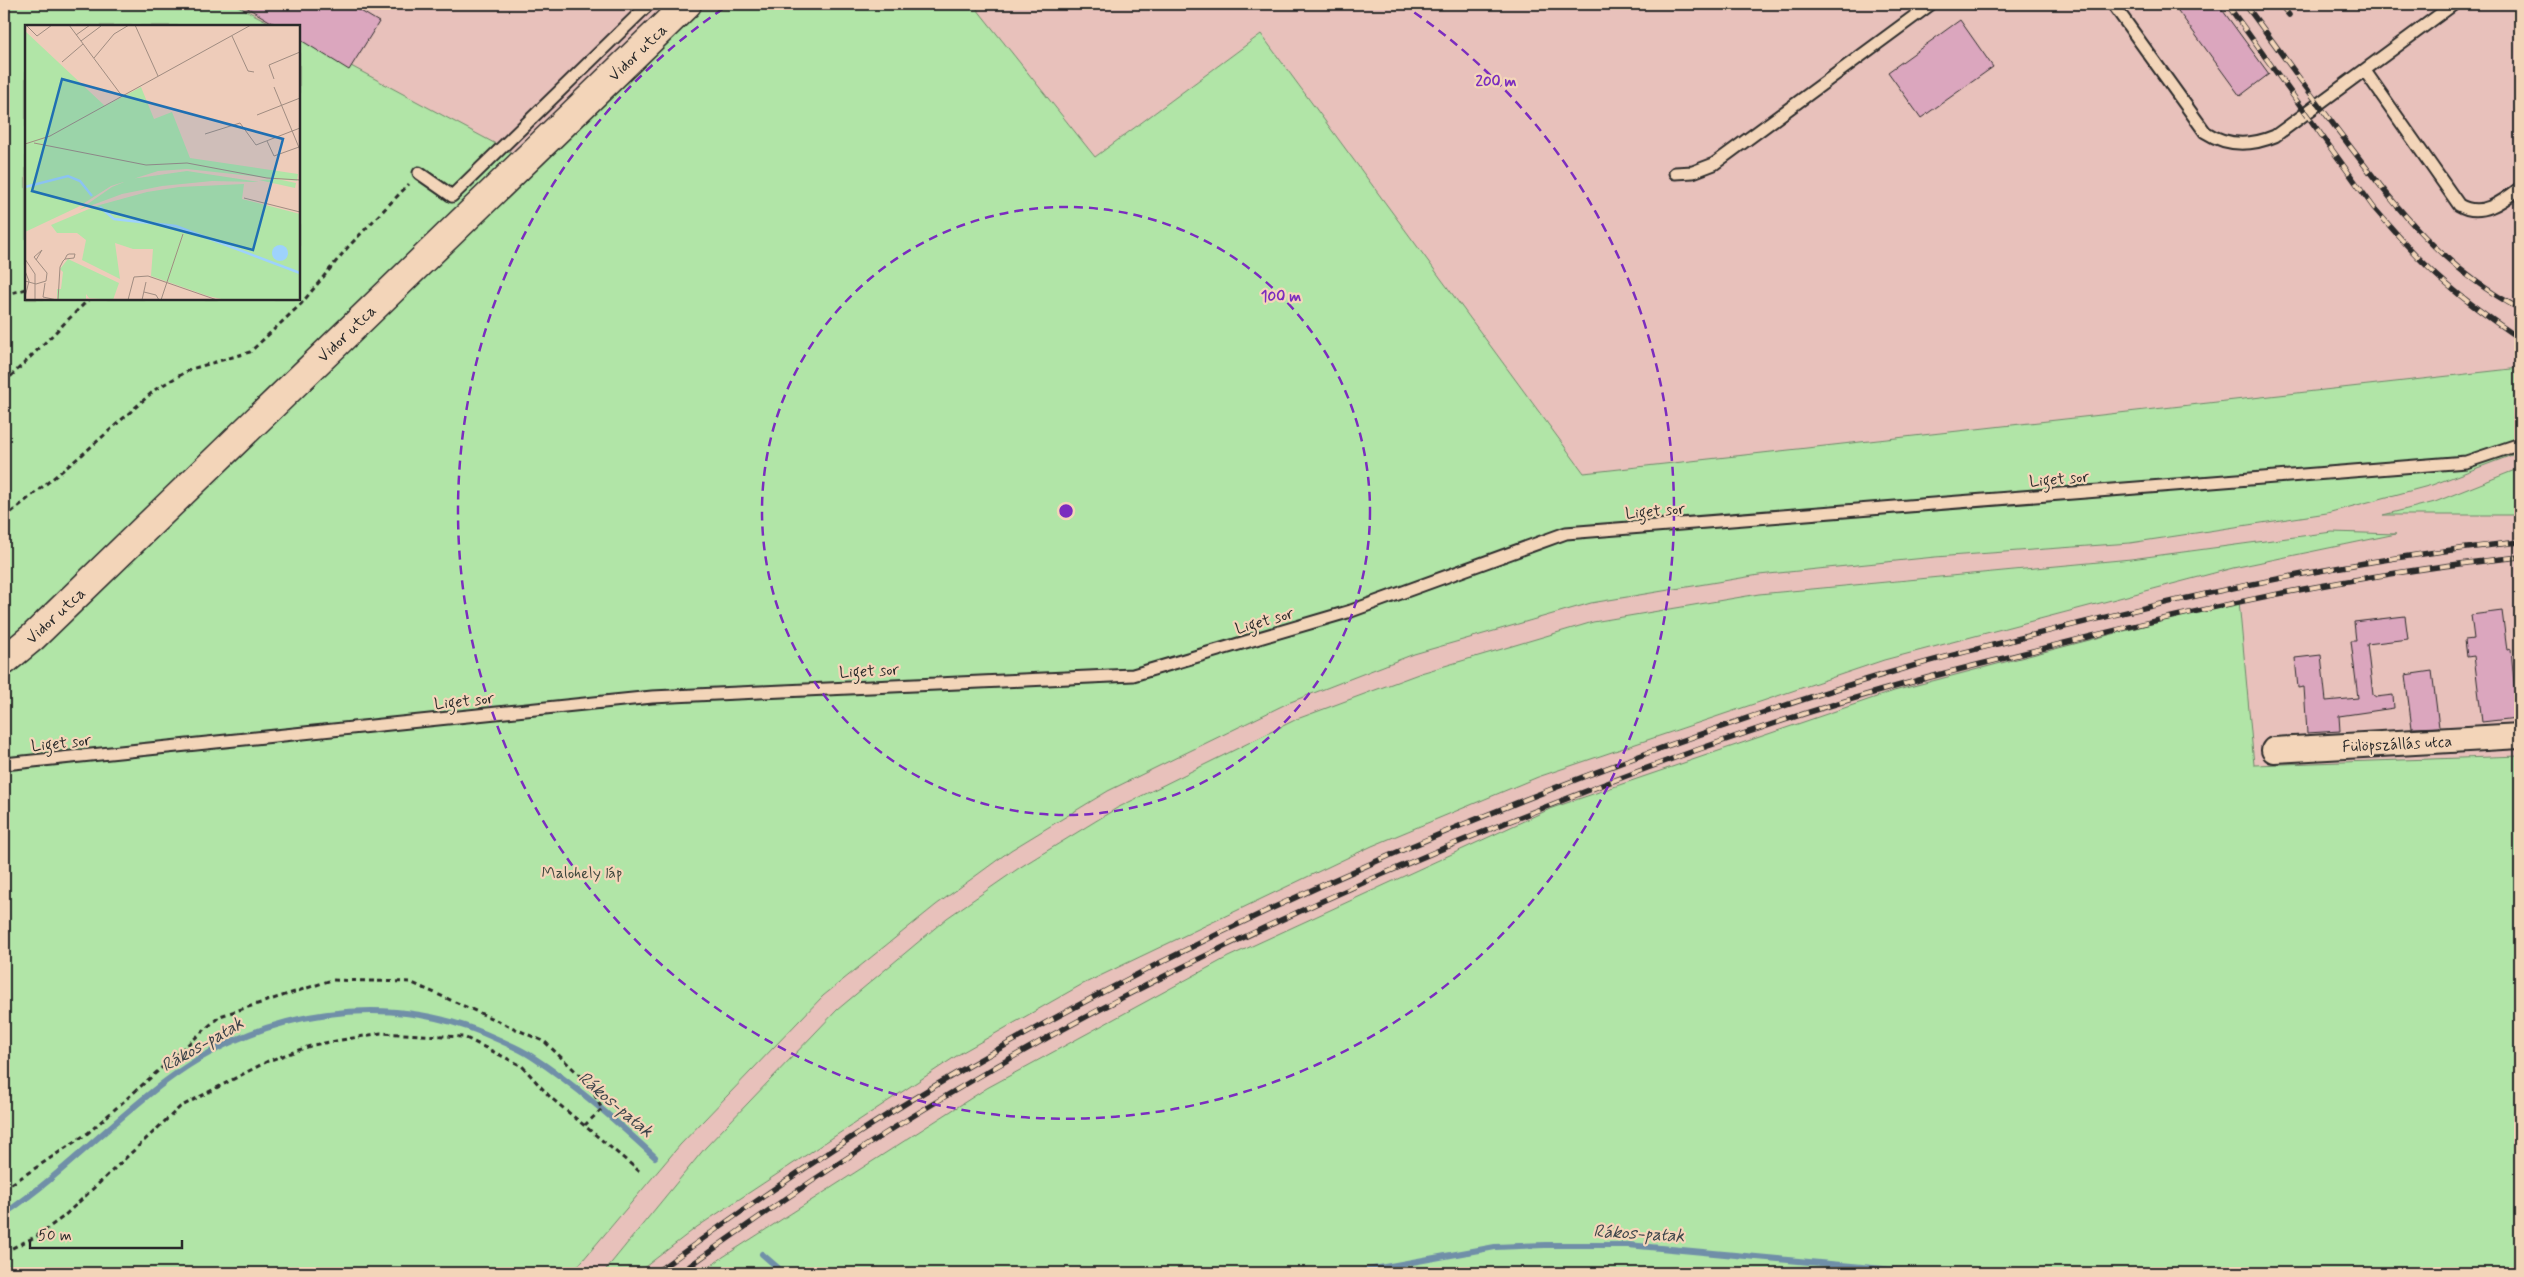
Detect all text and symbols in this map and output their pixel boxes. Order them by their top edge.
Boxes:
street label: Vidor utca [604,20,672,86]
inset map [25,25,300,300]
text: 200 m [1476,72,1517,92]
text: 100 m [1261,287,1301,307]
street label: Vidor utca [313,301,381,367]
street label: Liget sor [2028,466,2090,494]
street label: Liget sor [1624,498,1686,526]
centre of rings [1057,502,1075,520]
street label: Vidor utca [22,583,90,649]
street label: Liget sor [1233,603,1297,641]
street label: Liget sor [839,659,900,685]
street label: Liget sor [433,688,496,716]
street label: Liget sor [30,730,93,758]
street label: Fülöpszállás utca [2342,731,2453,758]
park label: Malohely láp [542,863,622,884]
water label: Rákos-patak [157,1012,248,1078]
water label: Rákos-patak [573,1066,658,1143]
scale bar [30,1217,182,1249]
water label: Rákos-patak [1593,1220,1685,1248]
text: 50 m [38,1226,72,1246]

